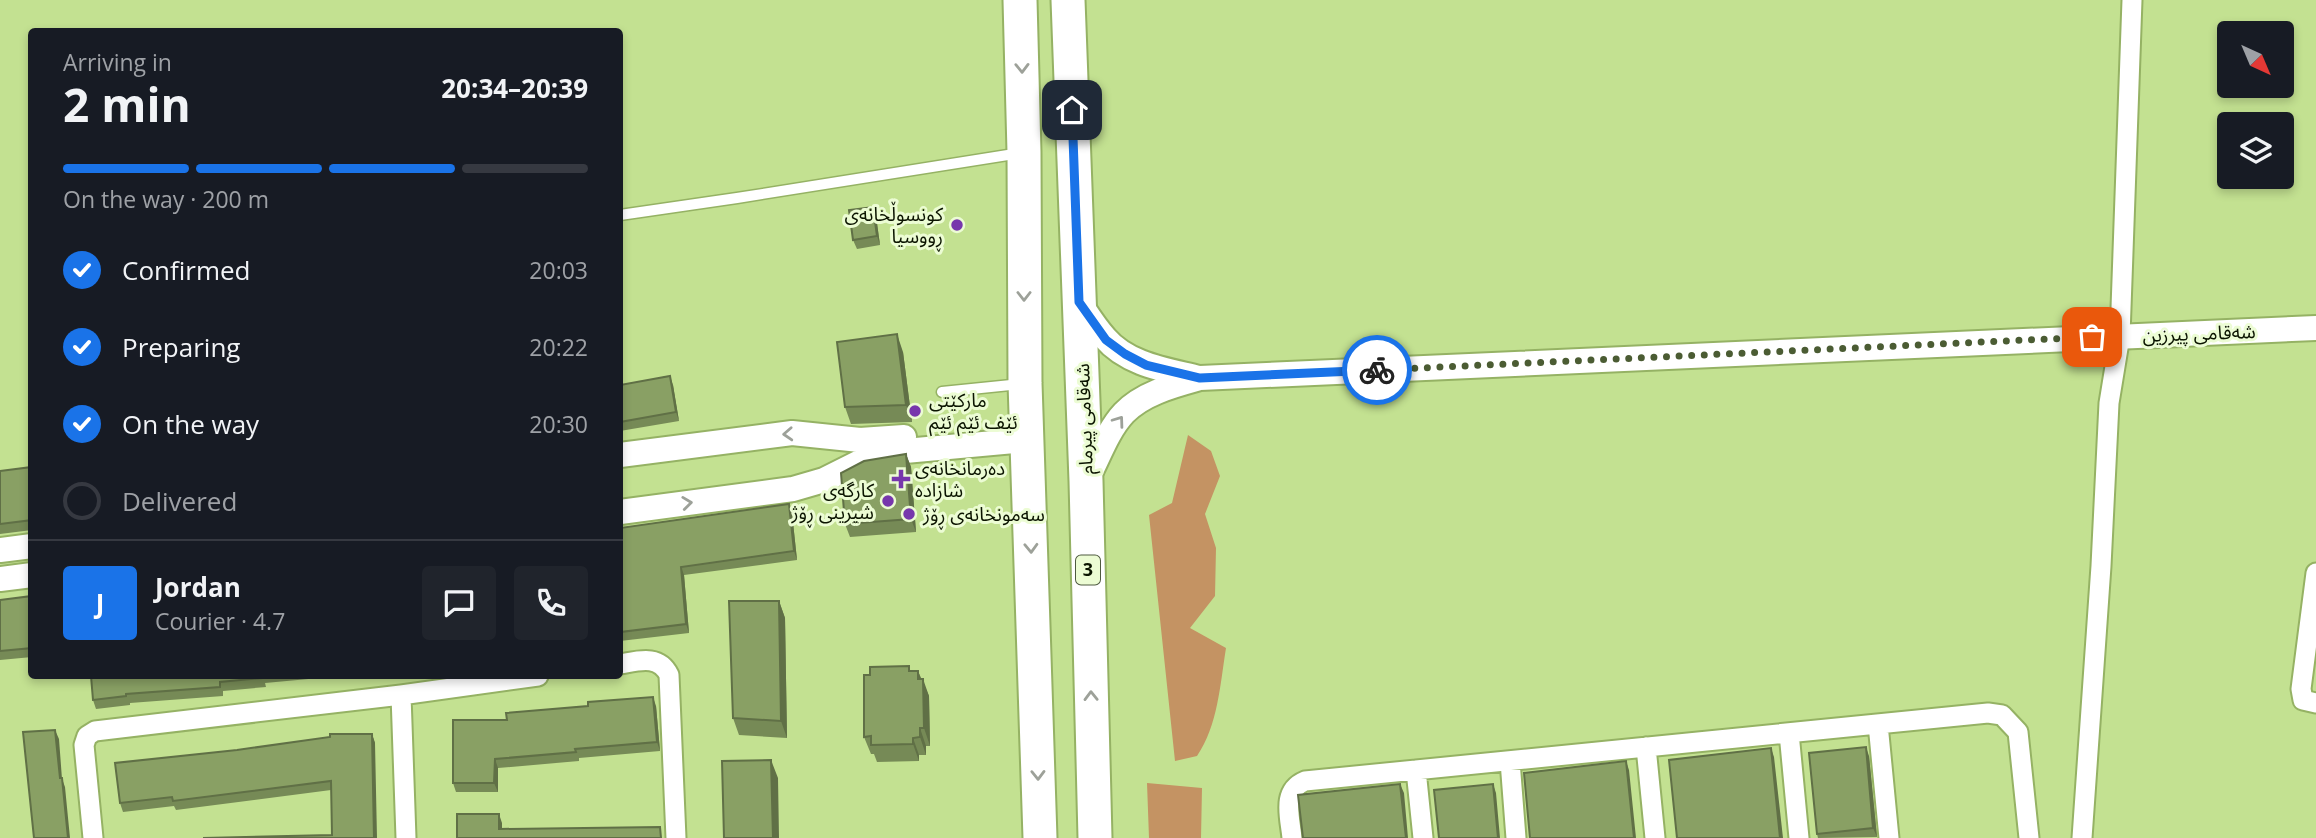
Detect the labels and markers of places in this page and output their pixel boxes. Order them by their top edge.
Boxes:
pin [1042,80,1102,140]
place label: کونسوڵخانەی ڕووسیا [845,201,944,252]
marker: کونسوڵخانەی ڕووسیا [949,217,965,233]
pin [2062,307,2122,367]
place label: مارکێتی ئێف ئێم ئێم [929,387,1018,437]
marker: مارکێتی ئێف ئێم ئێم [907,403,923,419]
place label: دەرمانخانەی شازادە [915,455,1005,503]
marker: دەرمانخانەی شازادە [893,471,909,487]
place label: کارگەی شیرینی ڕۆژ [791,477,875,528]
marker: کارگەی شیرینی ڕۆژ [880,493,896,509]
place label: سەمونخانەی ڕۆژ [922,501,1045,530]
marker: سەمونخانەی ڕۆژ [901,506,917,522]

